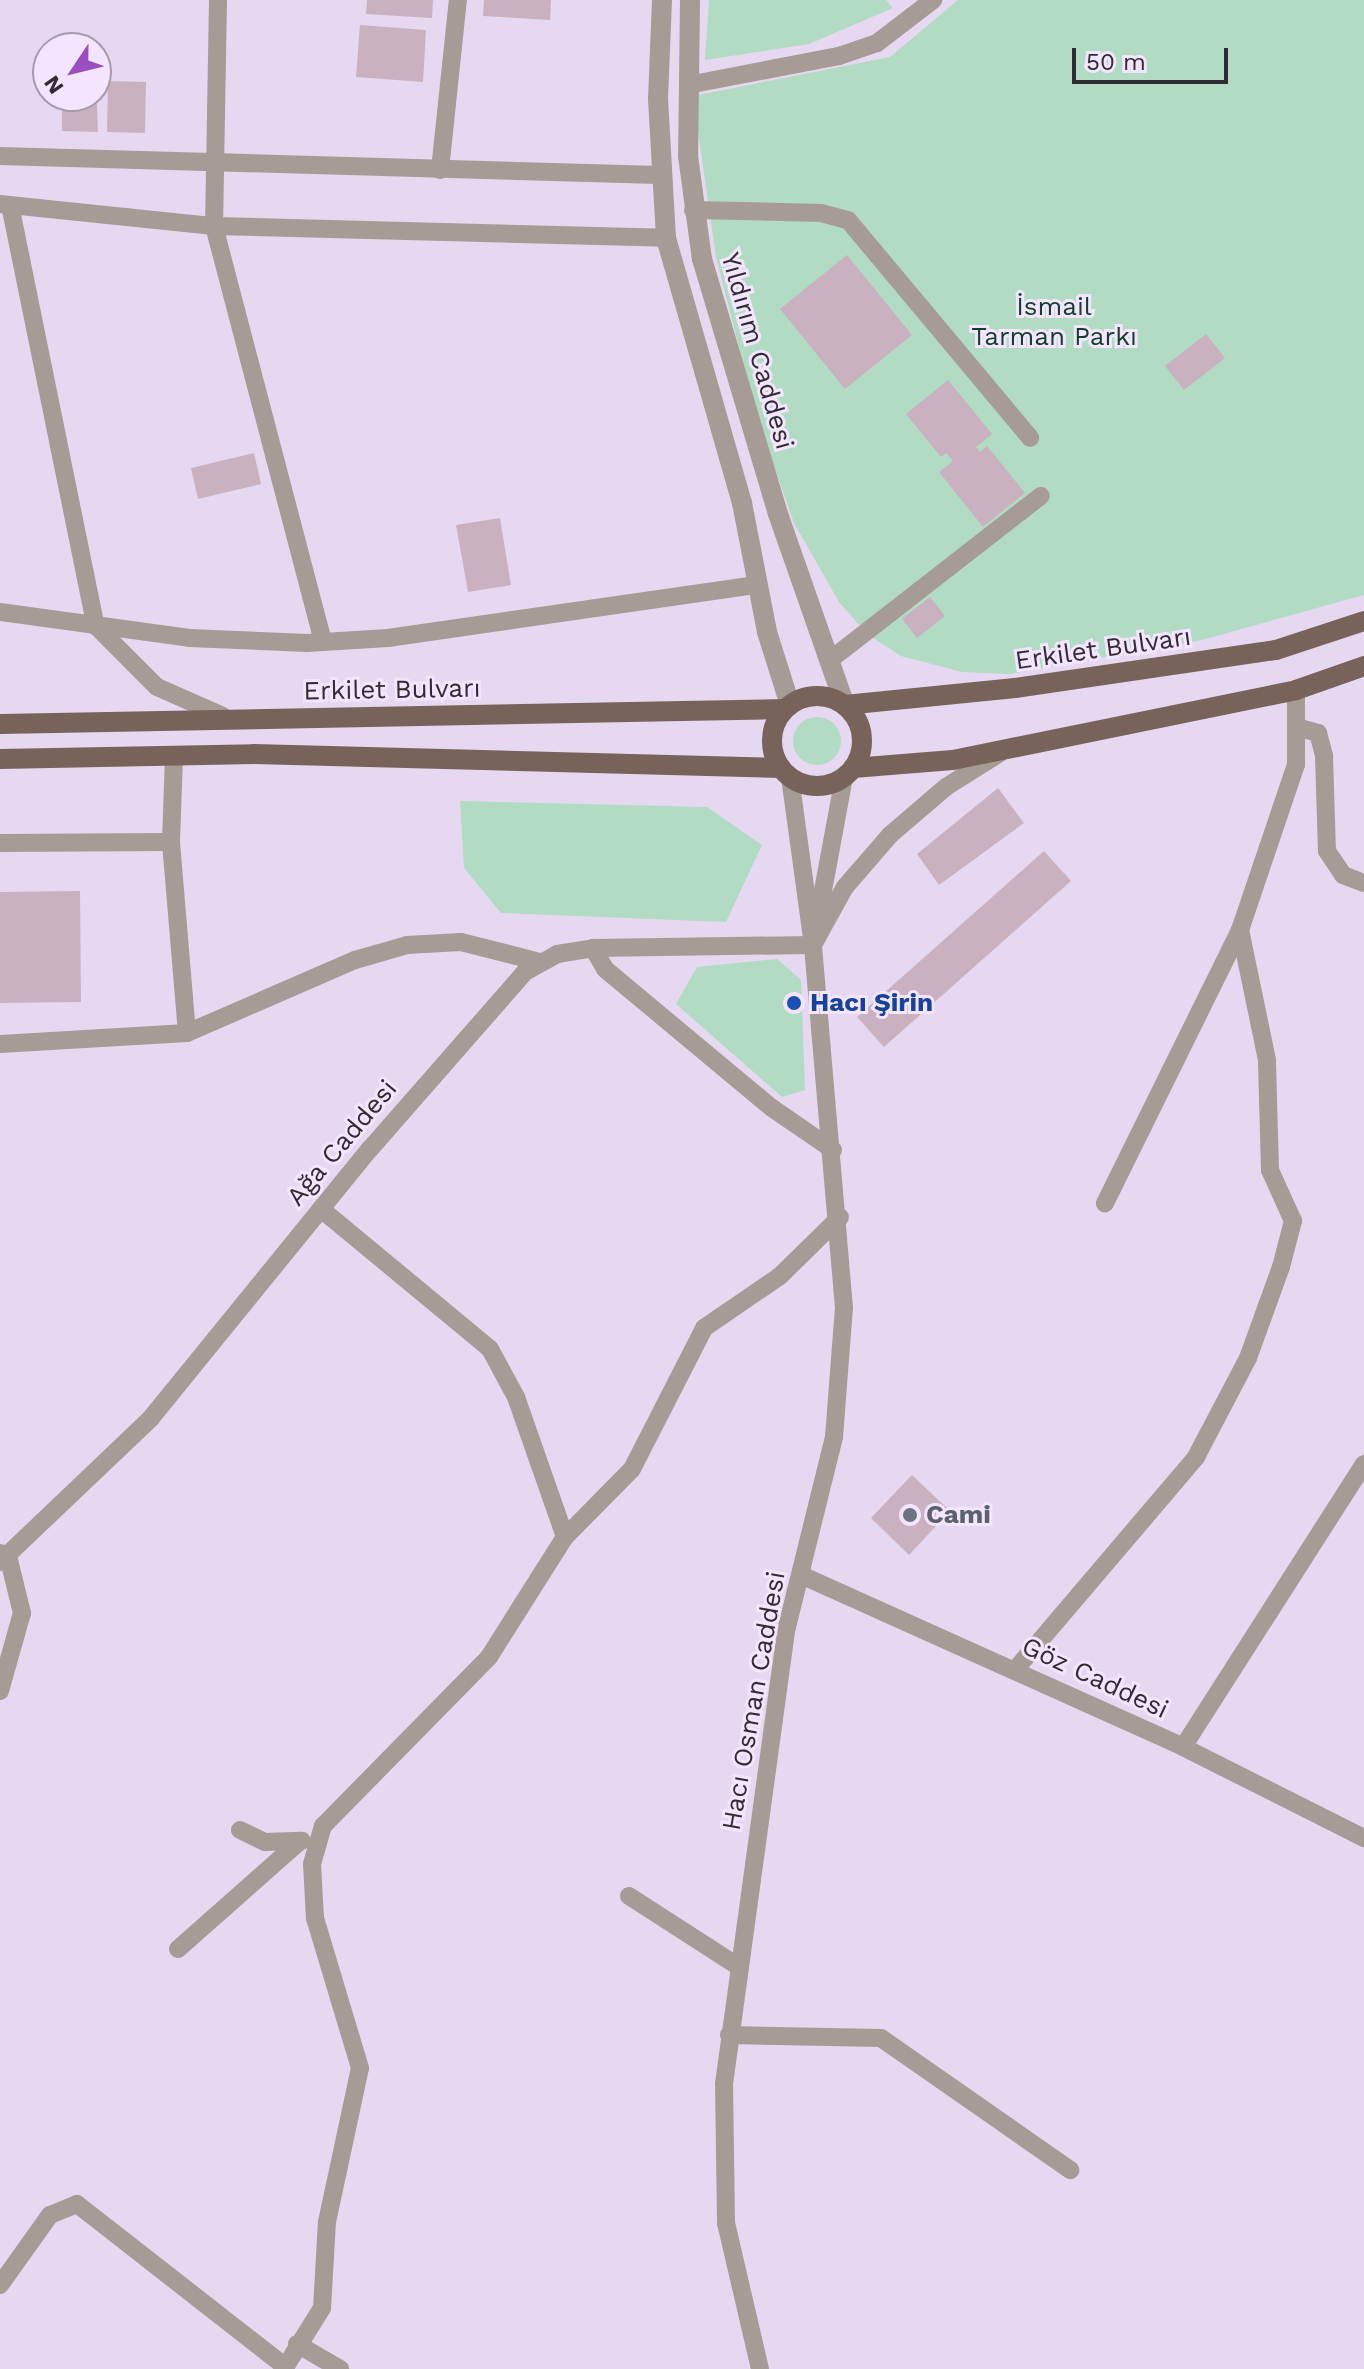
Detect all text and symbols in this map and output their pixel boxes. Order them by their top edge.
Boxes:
north arrow [32,32,112,112]
scale bar [1076,32,1232,82]
text: 50 m [1086,48,1146,76]
text: N [39,71,68,99]
street label: Yıldırım Caddesi [714,249,800,453]
park label: İsmail Tarman Parkı [971,291,1137,352]
street label: Erkilet Bulvarı [1013,621,1193,677]
street label: Erkilet Bulvarı [303,673,481,707]
place label: Hacı Şirin [810,987,933,1019]
marker: Hacı Şirin [785,994,803,1012]
street label: Ağa Caddesi [280,1073,404,1213]
place label: Cami [926,1499,991,1531]
marker: Cami [901,1506,919,1524]
street label: Hacı Osman Caddesi [716,1569,792,1833]
street label: Göz Caddesi [1017,1631,1173,1725]

